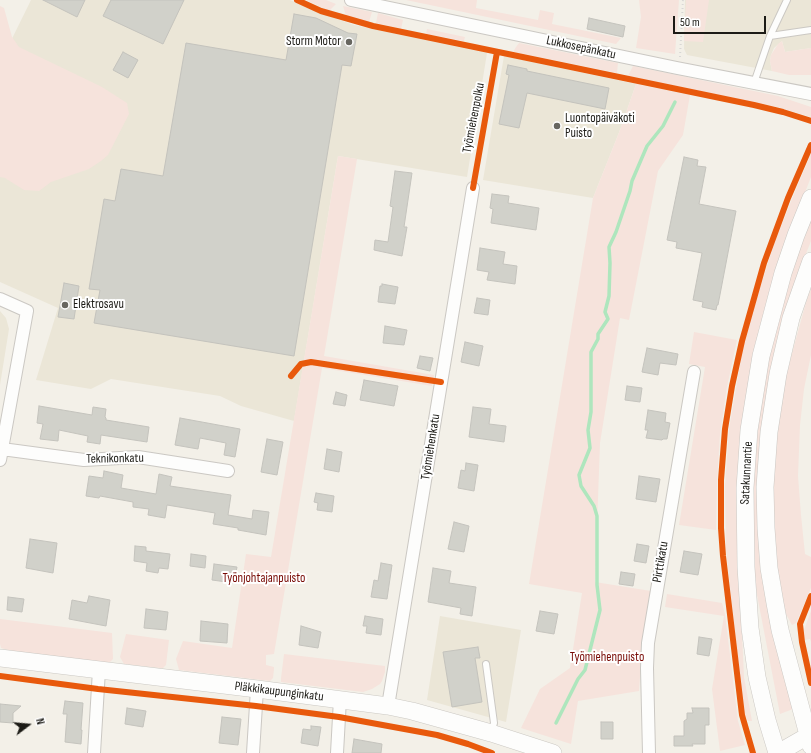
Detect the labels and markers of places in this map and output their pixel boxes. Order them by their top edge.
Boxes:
place label: Storm Motor [286,34,341,50]
marker: Storm Motor [344,37,354,47]
place label: Luontopäiväkoti Puisto [565,111,635,142]
marker: Luontopäiväkoti Puisto [552,121,562,131]
place label: Elektrosavu [73,297,124,313]
marker: Elektrosavu [60,300,70,310]

